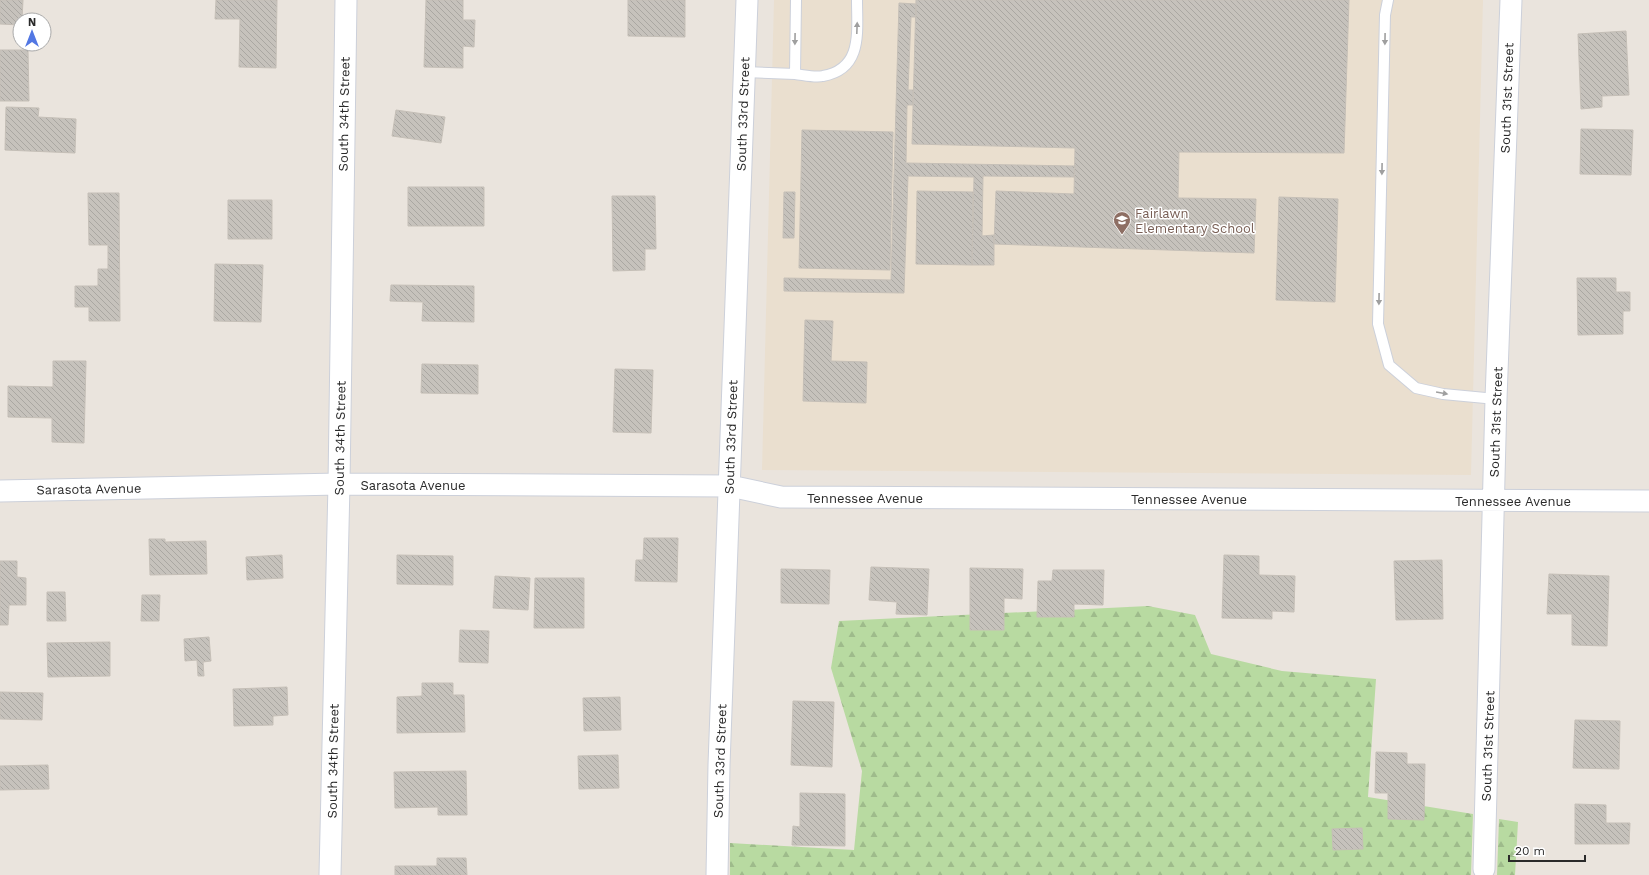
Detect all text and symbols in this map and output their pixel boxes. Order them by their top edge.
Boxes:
north arrow [12,12,52,52]
text: N [28,16,36,29]
one-way arrow [853,22,860,34]
one-way arrow [792,33,798,46]
one-way arrow [1381,33,1388,45]
street label: South 31st Street [1498,42,1516,154]
street label: South 34th Street [336,56,353,171]
street label: South 33rd Street [734,56,753,171]
one-way arrow [1378,163,1385,175]
place label: Fairlawn Elementary School [1135,206,1255,236]
school or university icon: Fairlawn Elementary School [1112,210,1132,235]
one-way arrow [1375,293,1382,305]
street label: South 31st Street [1487,366,1505,478]
street label: South 33rd Street [722,379,741,494]
street label: South 34th Street [332,380,349,495]
one-way arrow [1436,390,1448,396]
street label: Sarasota Avenue [361,478,465,493]
street label: Sarasota Avenue [36,481,142,497]
street label: Tennessee Avenue [807,491,923,506]
street label: Tennessee Avenue [1131,492,1247,507]
street label: Tennessee Avenue [1455,494,1571,509]
street label: South 31st Street [1479,690,1497,802]
street label: South 34th Street [325,703,342,818]
street label: South 33rd Street [711,703,730,818]
scale bar [1509,837,1585,863]
text: 20 m [1515,844,1545,858]

